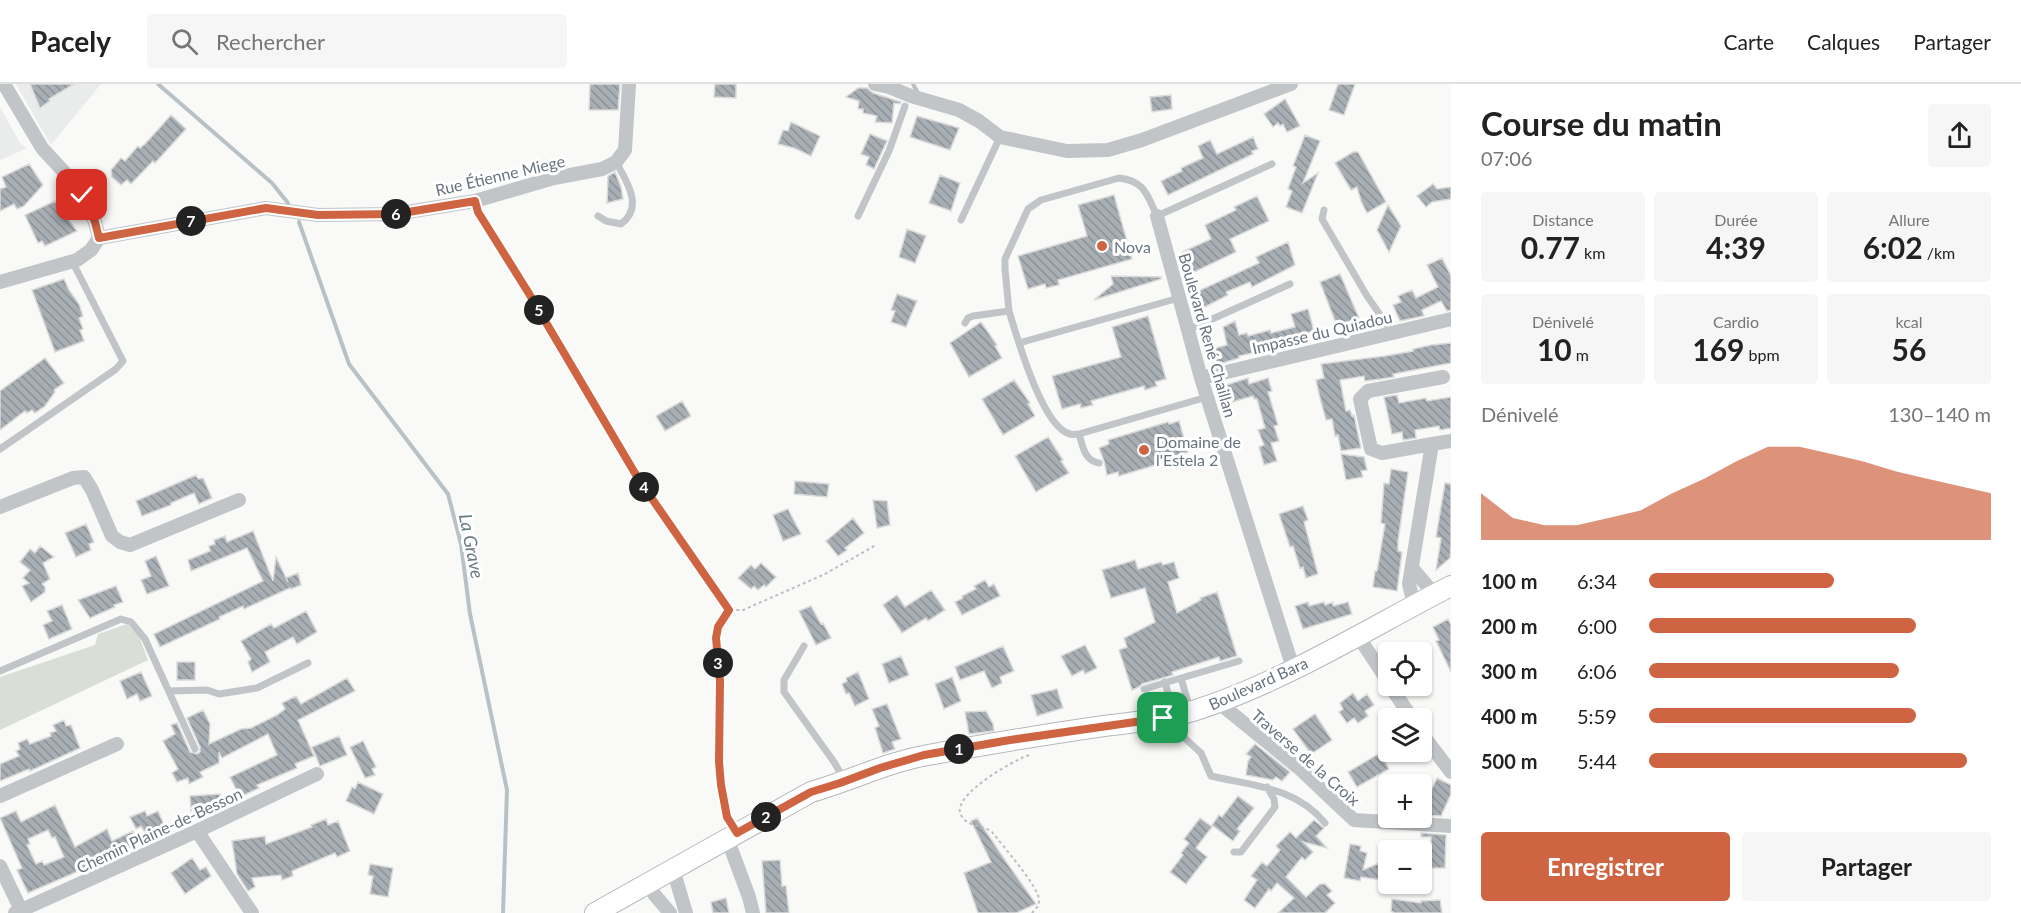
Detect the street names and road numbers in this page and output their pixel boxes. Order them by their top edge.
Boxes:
street label: Rue Étienne Miege [433,151,567,199]
street label: Boulevard René Chaillan [1175,251,1241,419]
street label: Impasse du Quiadou [1250,307,1394,357]
street label: Boulevard Bara [1205,653,1311,713]
street label: Traverse de la Croix [1248,705,1364,809]
street label: Chemin Plaine-de-Besson [73,783,245,877]

